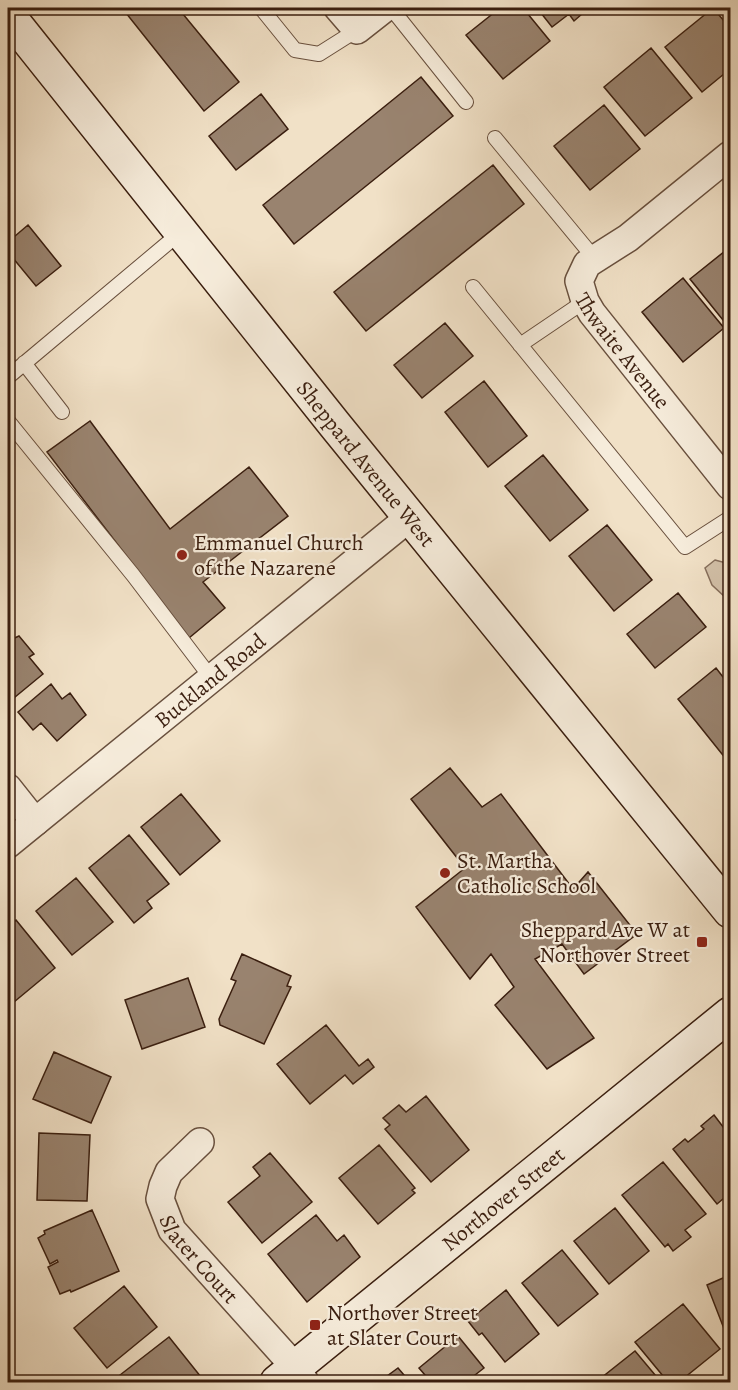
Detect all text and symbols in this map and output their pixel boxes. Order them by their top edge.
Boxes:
street label: Thwaite Avenue [567,287,677,416]
street label: Sheppard Avenue West [289,375,442,553]
place label: Emmanuel Church of the Nazarene [194,528,364,583]
marker: Emmanuel Church of the Nazarene [175,548,189,562]
street label: Buckland Road [148,626,272,735]
place label: St. Martha Catholic School [457,846,596,901]
marker: St. Martha Catholic School [438,866,452,880]
place label: Sheppard Ave W at Northover Street [521,915,690,970]
marker: Sheppard Ave W at Northover Street [695,935,709,949]
street label: Northover Street [436,1140,571,1258]
street label: Slater Court [152,1211,245,1310]
place label: Northover Street at Slater Court [327,1298,478,1353]
marker: Northover Street at Slater Court [308,1318,322,1332]

